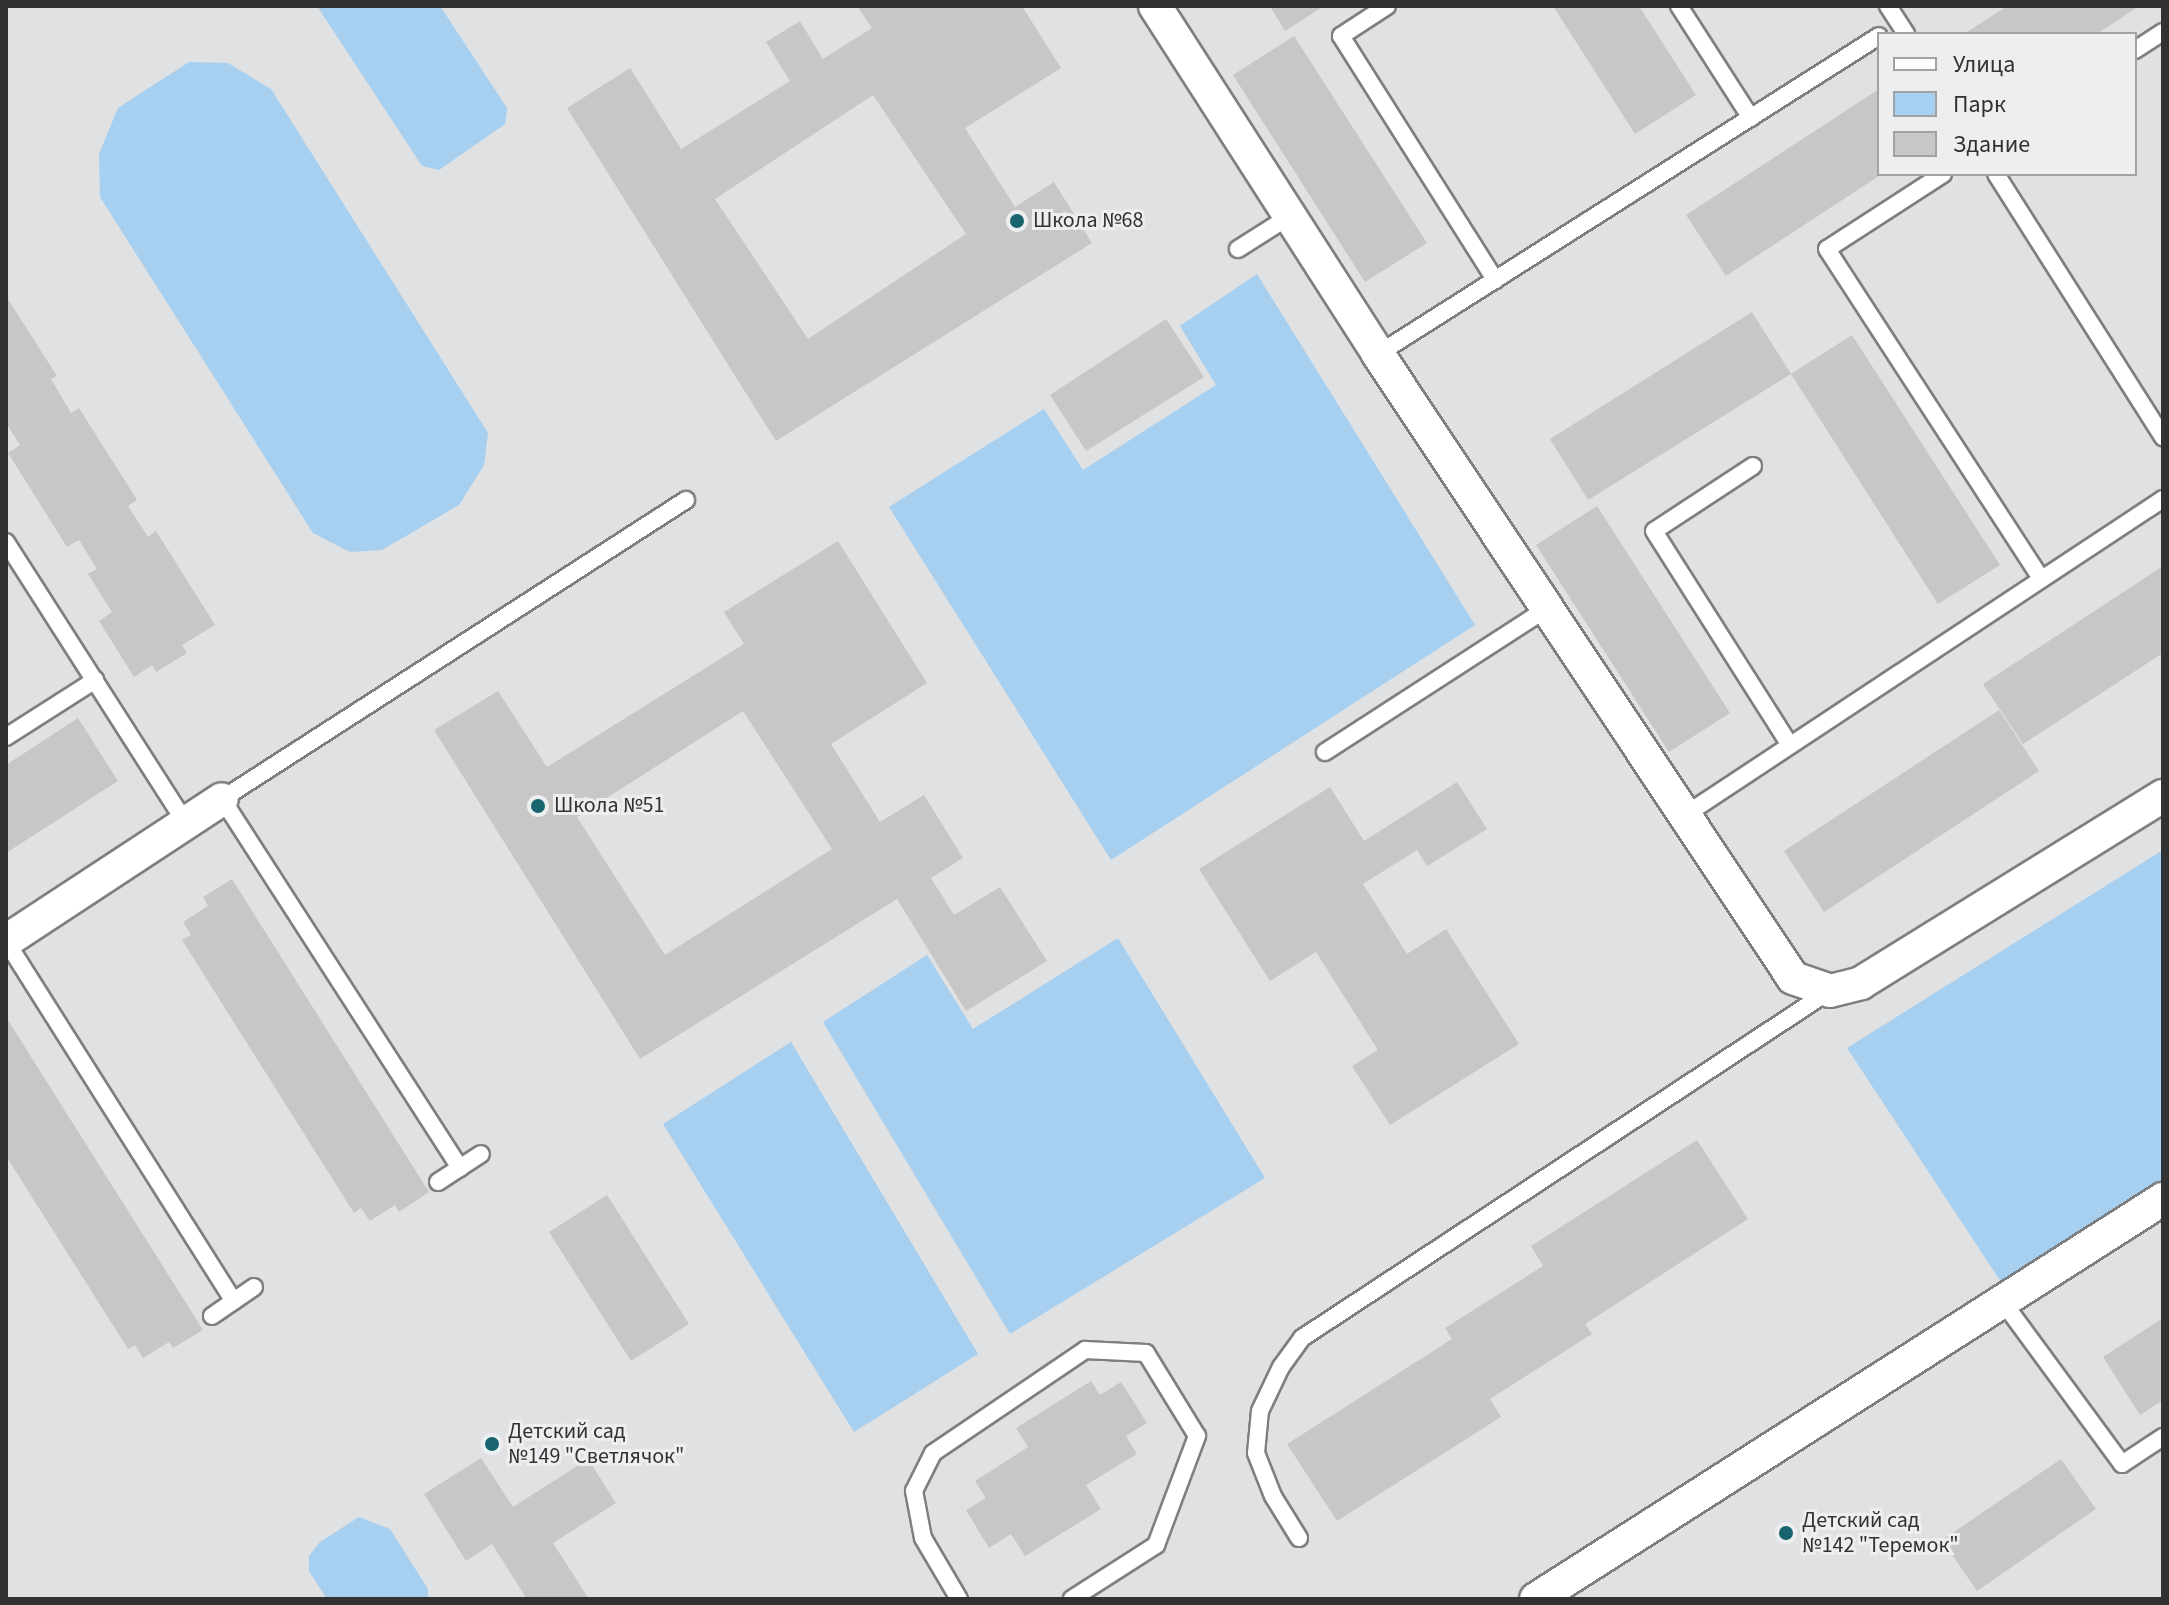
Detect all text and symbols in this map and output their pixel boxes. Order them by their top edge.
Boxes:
legend [1877,32,2137,176]
text: Улица [1953,47,2015,82]
text: Парк [1953,87,2006,122]
text: Здание [1953,127,2030,162]
place label: Школа №68 [1033,208,1143,234]
marker: Школа №68 [1008,212,1026,230]
place label: Школа №51 [554,793,664,819]
marker: Школа №51 [529,797,547,815]
place label: Детский сад №149 "Светлячок" [508,1418,684,1470]
marker: Детский сад №149 "Светлячок" [483,1435,501,1453]
place label: Детский сад №142 "Теремок" [1802,1507,1959,1558]
marker: Детский сад №142 "Теремок" [1777,1524,1795,1542]

